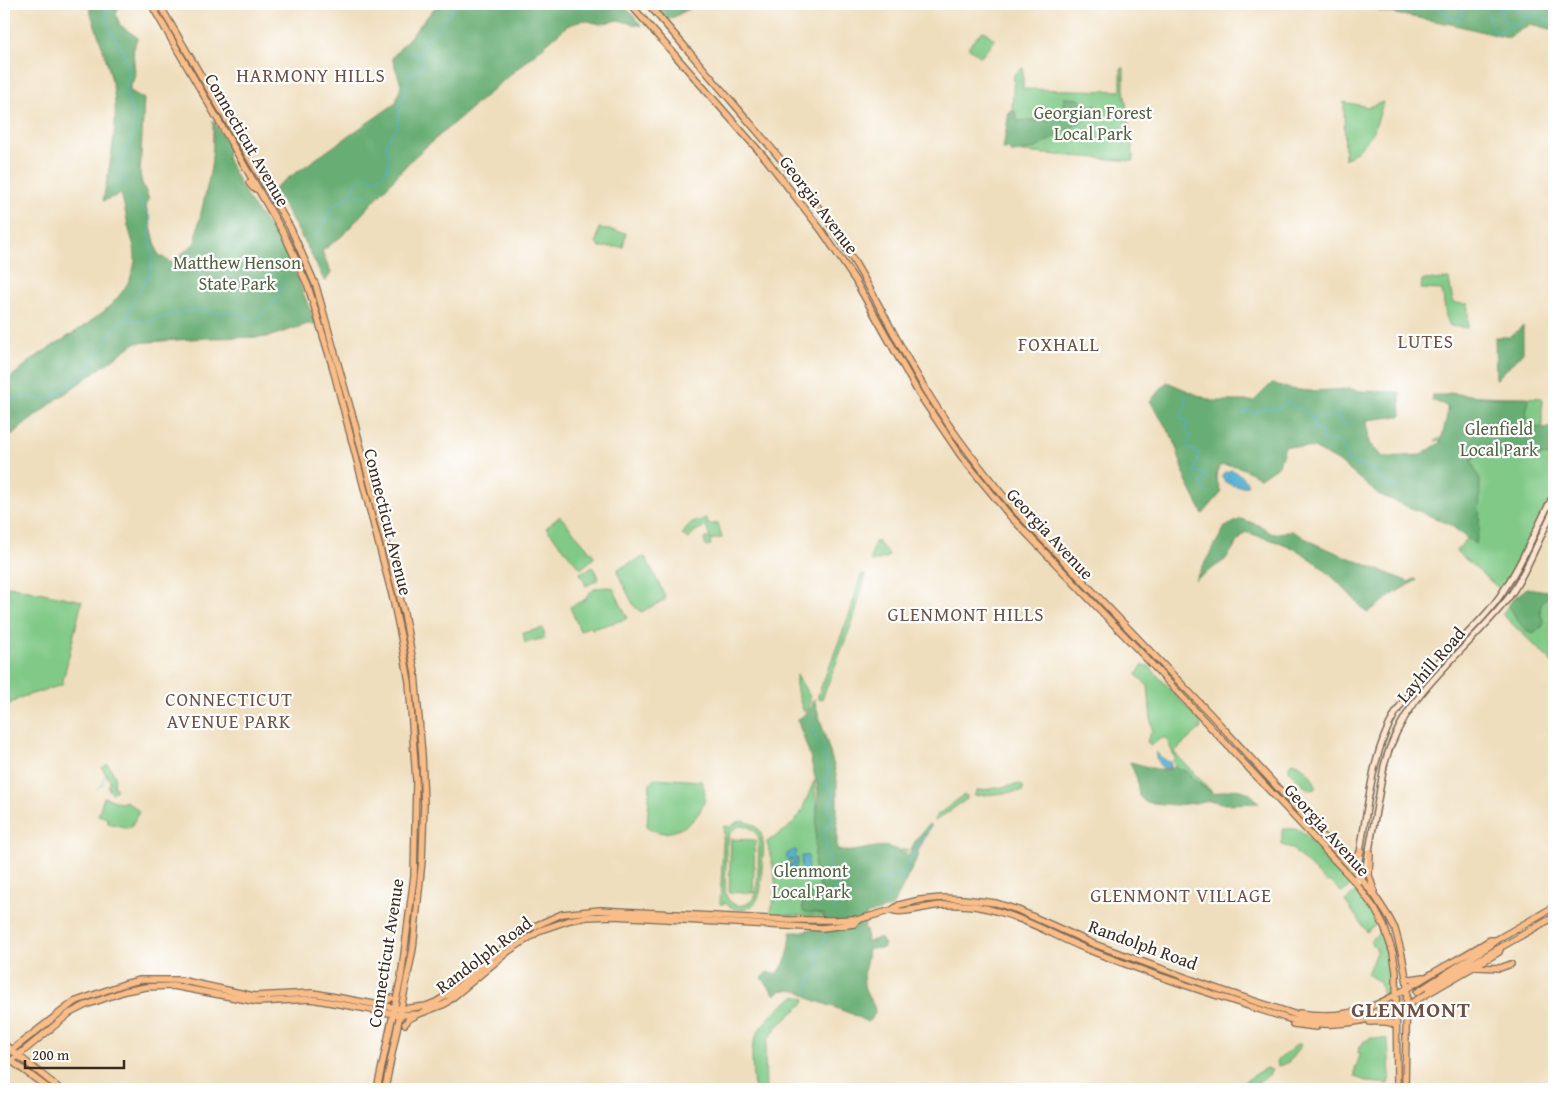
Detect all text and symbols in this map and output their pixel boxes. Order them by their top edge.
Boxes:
district label: HARMONY HILLS [236,61,386,89]
street label: Connecticut Avenue [198,68,297,212]
park label: Georgian Forest Local Park [1034,99,1153,147]
street label: Georgia Avenue [773,150,866,260]
park label: Matthew Henson State Park [173,249,301,297]
district label: LUTES [1398,327,1454,355]
district label: FOXHALL [1018,330,1100,358]
park label: Glenfield Local Park [1460,415,1539,463]
street label: Connecticut Avenue [357,446,420,598]
street label: Georgia Avenue [1000,482,1100,586]
district label: GLENMONT HILLS [887,600,1045,628]
street label: Layhill Road [1390,620,1472,709]
district label: CONNECTICUT AVENUE PARK [165,685,293,735]
street label: Georgia Avenue [1278,777,1377,882]
park label: Glenmont Local Park [772,857,851,905]
street label: Connecticut Avenue [360,877,411,1029]
district label: GLENMONT VILLAGE [1090,881,1272,909]
street label: Randolph Road [430,909,538,1000]
street label: Randolph Road [1085,912,1202,977]
district label: GLENMONT [1351,993,1471,1025]
scale bar [25,1038,124,1070]
text: 200 m [32,1044,70,1065]

